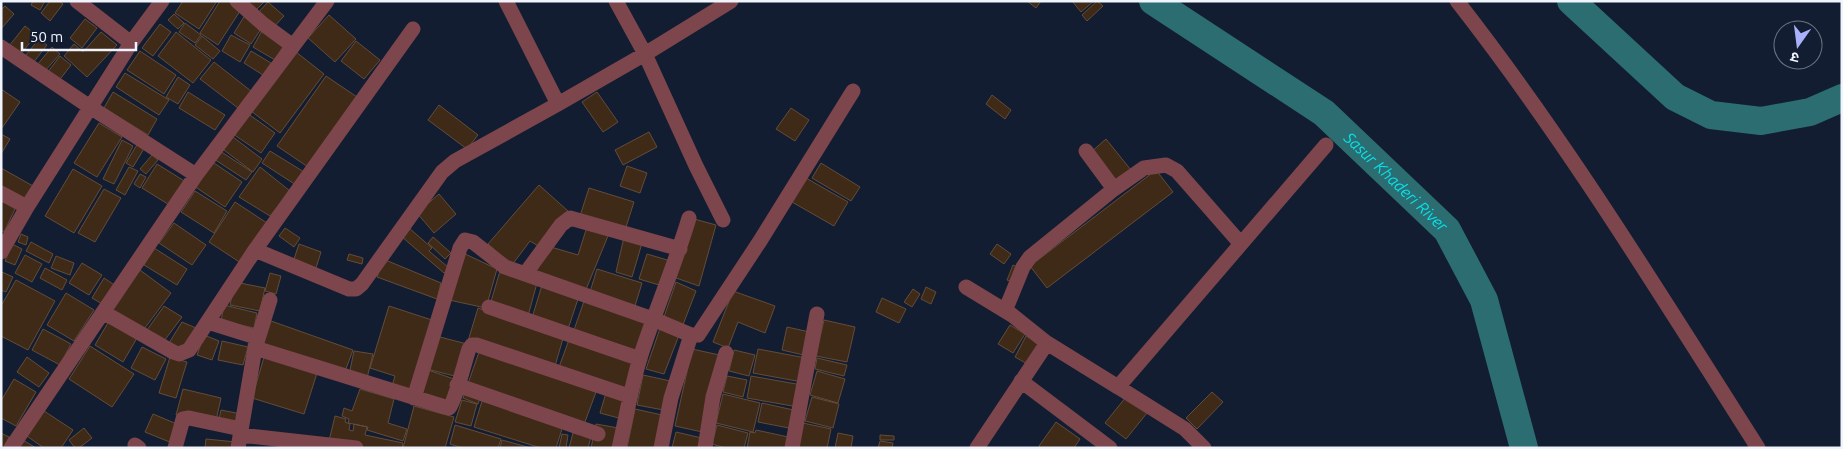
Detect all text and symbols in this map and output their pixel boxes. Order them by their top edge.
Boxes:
scale bar [22,20,136,52]
north arrow [1773,20,1823,70]
text: 50 m [30,28,63,45]
text: उ [1788,49,1801,66]
water label: Sasur Khaderi River [1340,128,1452,236]

